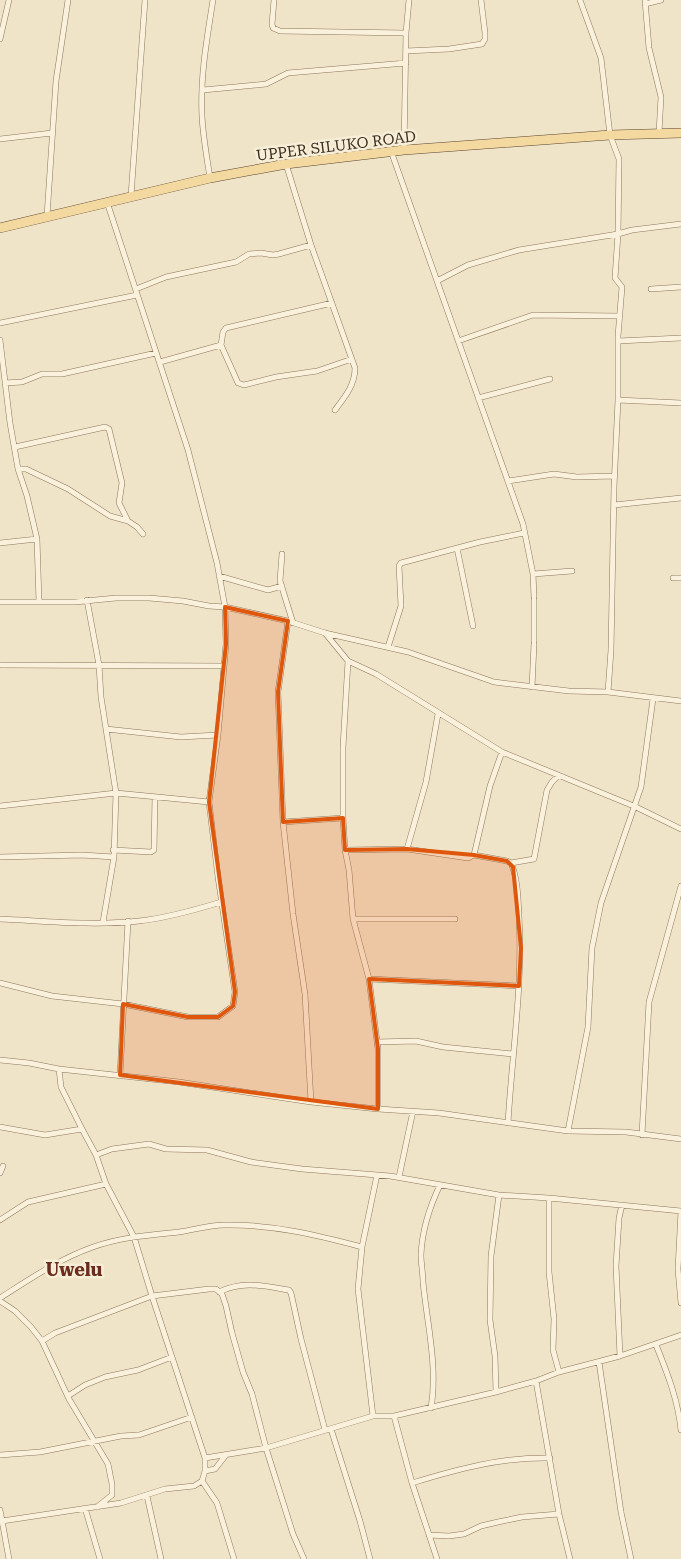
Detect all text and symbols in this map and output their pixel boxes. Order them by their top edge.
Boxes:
street label: UPPER SILUKO ROAD [255,127,417,165]
district label: Uwelu [46,1259,103,1280]

